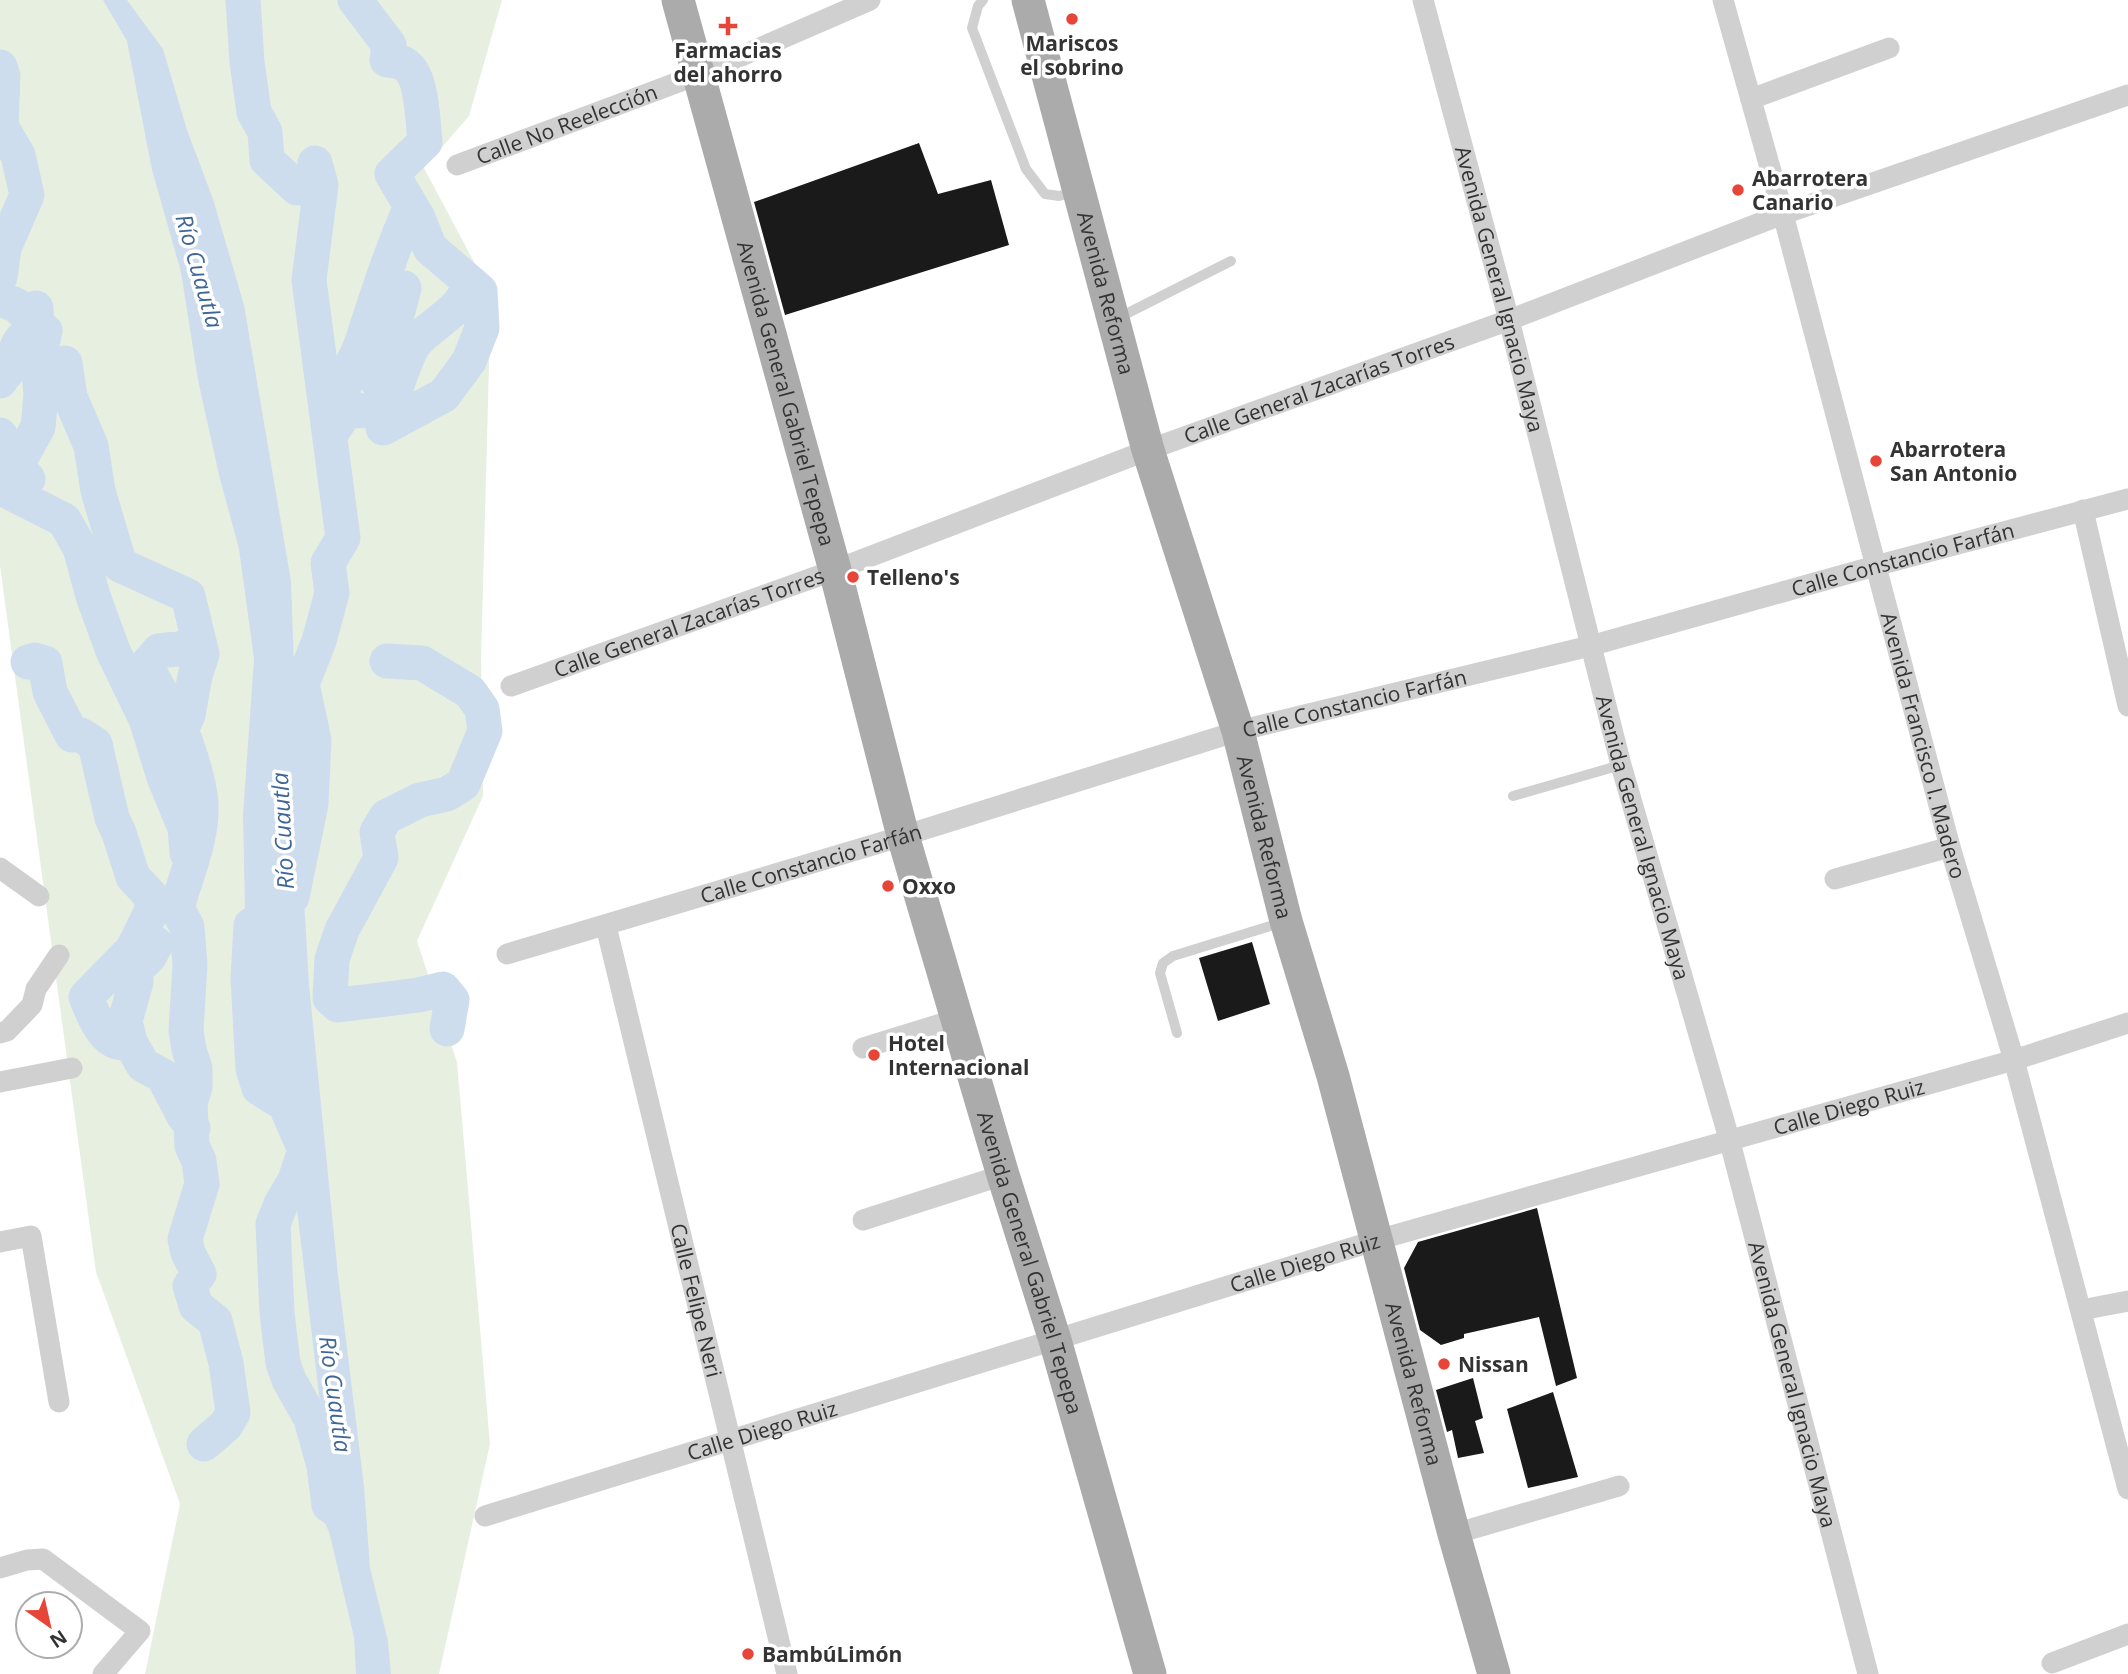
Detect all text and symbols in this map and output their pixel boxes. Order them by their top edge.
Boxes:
marker: Mariscos el sobrino [1064,11,1080,27]
marker: Farmacias del ahorro [720,18,736,34]
place label: Mariscos el sobrino [1020,29,1124,81]
place label: Farmacias del ahorro [673,36,783,88]
street label: Calle No Reelección [472,77,661,171]
street label: Avenida General Ignacio Maya [1449,143,1551,435]
place label: Abarrotera Canario [1752,164,1868,216]
marker: Abarrotera Canario [1730,182,1746,198]
street label: Avenida Reforma [1071,208,1141,378]
water label: Río Cuautla [168,210,232,332]
street label: Avenida General Gabriel Tepepa [731,238,842,549]
street label: Calle General Zacarías Torres [1180,327,1458,450]
place label: Abarrotera San Antonio [1890,435,2017,487]
marker: Abarrotera San Antonio [1868,453,1884,469]
street label: Calle Constancio Farfán [1788,516,2017,603]
street label: Calle General Zacarías Torres [550,561,828,684]
place label: Telleno's [867,563,960,591]
marker: Telleno's [845,569,861,585]
street label: Avenida Francisco I. Madero [1875,609,1973,882]
street label: Calle Constancio Farfán [1239,662,1469,743]
street label: Avenida General Ignacio Maya [1590,692,1696,983]
street label: Avenida Reforma [1231,752,1299,922]
water label: Río Cuautla [263,772,301,890]
street label: Calle Constancio Farfán [697,817,925,910]
place label: Oxxo [902,872,956,900]
marker: Oxxo [880,878,896,894]
place label: Hotel Internacional [888,1029,1029,1081]
marker: Hotel Internacional [866,1047,882,1063]
street label: Calle Diego Ruiz [1770,1072,1928,1141]
street label: Avenida General Gabriel Tepepa [971,1108,1089,1417]
street label: Calle Felipe Neri [664,1220,729,1380]
street label: Calle Diego Ruiz [1226,1226,1383,1299]
street label: Avenida General Ignacio Maya [1742,1238,1843,1530]
street label: Avenida Reforma [1379,1299,1449,1468]
water label: Río Cuautla [312,1334,360,1454]
place label: Nissan [1458,1350,1529,1378]
marker: Nissan [1436,1356,1452,1372]
street label: Calle Diego Ruiz [684,1394,841,1467]
north arrow [14,1590,84,1660]
text: N [45,1624,72,1654]
place label: BambúLimón [762,1640,902,1668]
marker: BambúLimón [740,1646,756,1662]

